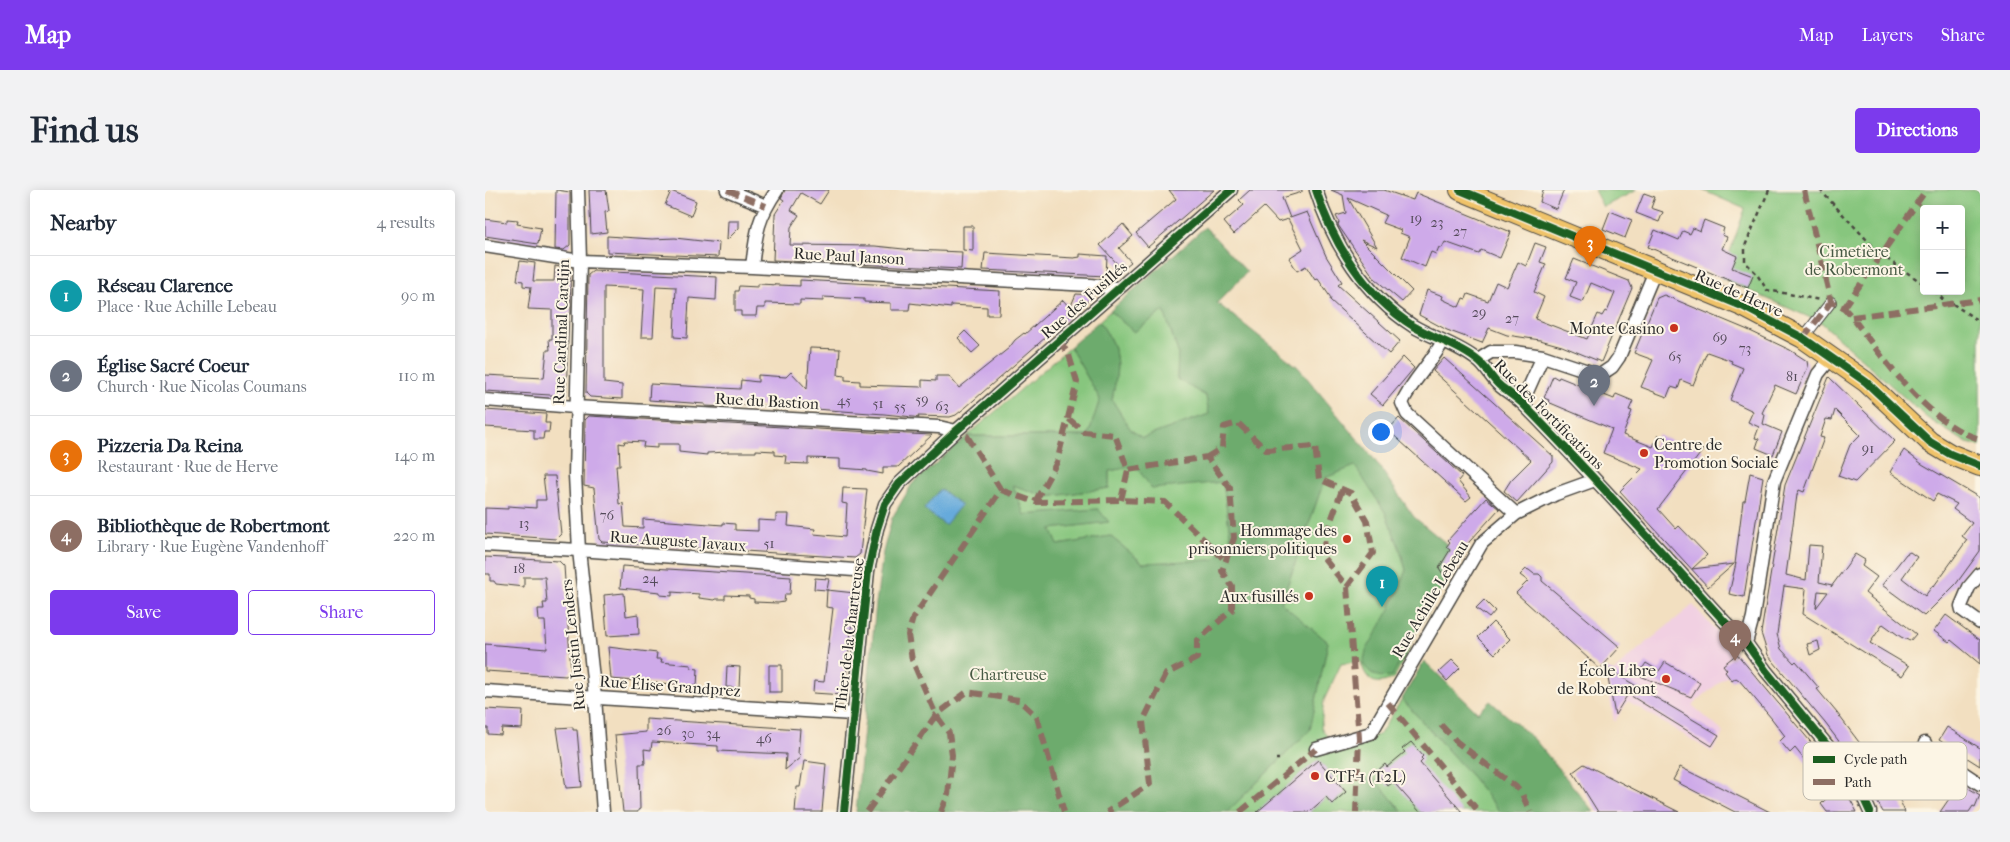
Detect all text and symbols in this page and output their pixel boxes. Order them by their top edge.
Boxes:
text: Map [25,21,71,49]
text: Map [1799,25,1833,46]
text: Layers [1861,25,1913,46]
text: Share [1941,25,1985,46]
button: Directions [1855,108,1980,153]
text: Find us [30,110,139,151]
map controls [1920,205,1965,295]
button: + [1920,205,1965,250]
house number: 19 [1410,210,1422,227]
text: Nearby [50,211,116,235]
text: 4 results [377,213,435,232]
house number: 23 [1431,214,1443,231]
house number: 27 [1453,223,1467,240]
pin: 3 [1574,226,1606,267]
park label: Cimetière de Robermont [1805,242,1904,279]
street label: Rue Paul Janson [793,244,906,268]
button: − [1920,250,1965,295]
street label: Rue des Fusillés [1037,257,1131,343]
street label: Rue Cardinal Cardijn [549,258,573,405]
street label: Rue de Herve [1692,265,1786,321]
text: Réseau Clarence [97,275,233,297]
text: 1 [63,286,69,305]
text: 90 m [401,286,435,305]
text: Place · Rue Achille Lebeau [97,297,277,316]
house number: 29 [1472,304,1486,321]
house number: 27 [1505,310,1519,327]
place label: Monte Casino [1569,319,1664,338]
marker: Monte Casino [1668,322,1680,334]
house number: 69 [1713,329,1727,346]
house number: 73 [1739,340,1751,357]
house number: 65 [1668,348,1682,365]
text: Église Sacré Coeur [97,355,249,377]
street label: Rue des Fortifications [1490,355,1608,473]
pin: 2 [1578,365,1610,406]
text: 2 [62,366,70,385]
text: 110 m [398,366,435,385]
house number: 81 [1786,368,1798,385]
text: Church · Rue Nicolas Coumans [97,377,307,396]
street label: Rue du Bastion [714,389,820,413]
house number: 59 [915,391,929,408]
house number: 45 [837,392,851,409]
house number: 51 [872,395,884,412]
house number: 55 [894,398,906,415]
house number: 63 [935,398,949,415]
your location [1368,419,1394,445]
text: Pizzeria Da Reina [97,435,243,457]
place label: Centre de Promotion Sociale [1654,435,1779,472]
house number: 91 [1862,440,1874,457]
text: 3 [63,446,69,465]
text: 140 m [394,446,435,465]
marker: Centre de Promotion Sociale [1638,447,1650,459]
text: Restaurant · Rue de Herve [97,457,278,476]
house number: 76 [600,507,615,524]
text: Bibliothèque de Robertmont [97,515,330,537]
house number: 13 [519,515,529,532]
place label: Hommage des prisonniers politiques [1188,521,1337,558]
text: 4 [61,526,71,545]
text: 220 m [393,526,435,545]
street label: Rue Auguste Javaux [609,527,748,555]
marker: Hommage des prisonniers politiques [1341,533,1353,545]
house number: 51 [763,535,775,552]
text: Library · Rue Eugène Vandenhoff [97,537,325,556]
street label: Rue Achille Lebeau [1388,537,1472,661]
street label: Thier de la Chartreuse [830,557,868,713]
house number: 18 [513,560,525,577]
pin: 1 [1366,566,1398,607]
house number: 24 [642,570,658,587]
street label: Rue Justin Lenders [557,578,589,712]
place label: Aux fusillés [1219,587,1299,606]
button: Save [50,590,238,635]
button: Share [248,590,435,635]
marker: Aux fusillés [1303,590,1315,602]
pin: 4 [1719,620,1751,661]
place label: École Libre de Robermont [1557,660,1656,698]
park label: Chartreuse [969,665,1047,684]
street label: Rue Élise Grandprez [599,671,741,700]
marker: École Libre de Robermont [1660,673,1672,685]
house number: 26 [657,722,672,739]
house number: 30 [681,725,695,742]
house number: 34 [706,725,721,742]
house number: 46 [756,730,772,747]
legend [1803,742,1967,800]
text: Cycle path [1844,751,1908,768]
place label: CTF-1 (T2L) [1325,767,1406,786]
marker: CTF-1 (T2L) [1309,770,1321,782]
text: Path [1844,774,1872,791]

